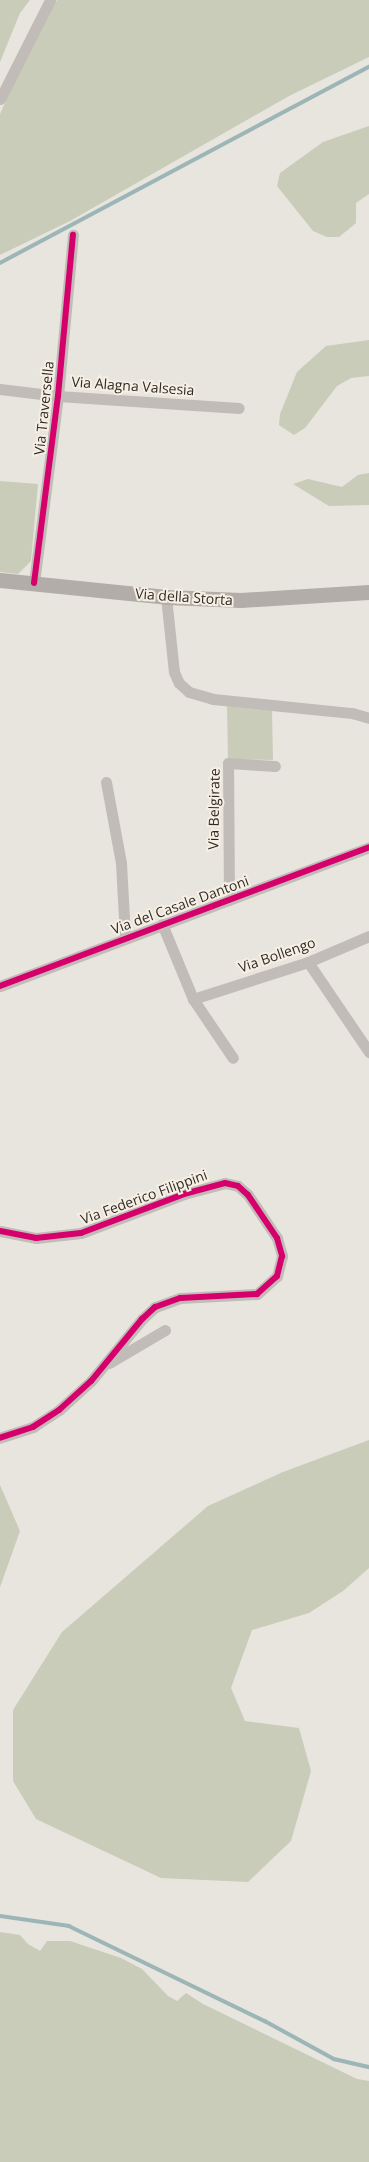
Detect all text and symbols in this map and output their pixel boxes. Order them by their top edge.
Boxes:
street label: Via Traversella [31,360,57,456]
street label: Via Alagna Valsesia [71,373,195,399]
street label: Via della Storta [135,585,233,609]
street label: Via Belgirate [205,768,223,850]
street label: Via del Casale Dantoni [109,872,251,938]
street label: Via Bollengo [236,934,318,976]
street label: Via Federico Filippini [78,1166,210,1228]

